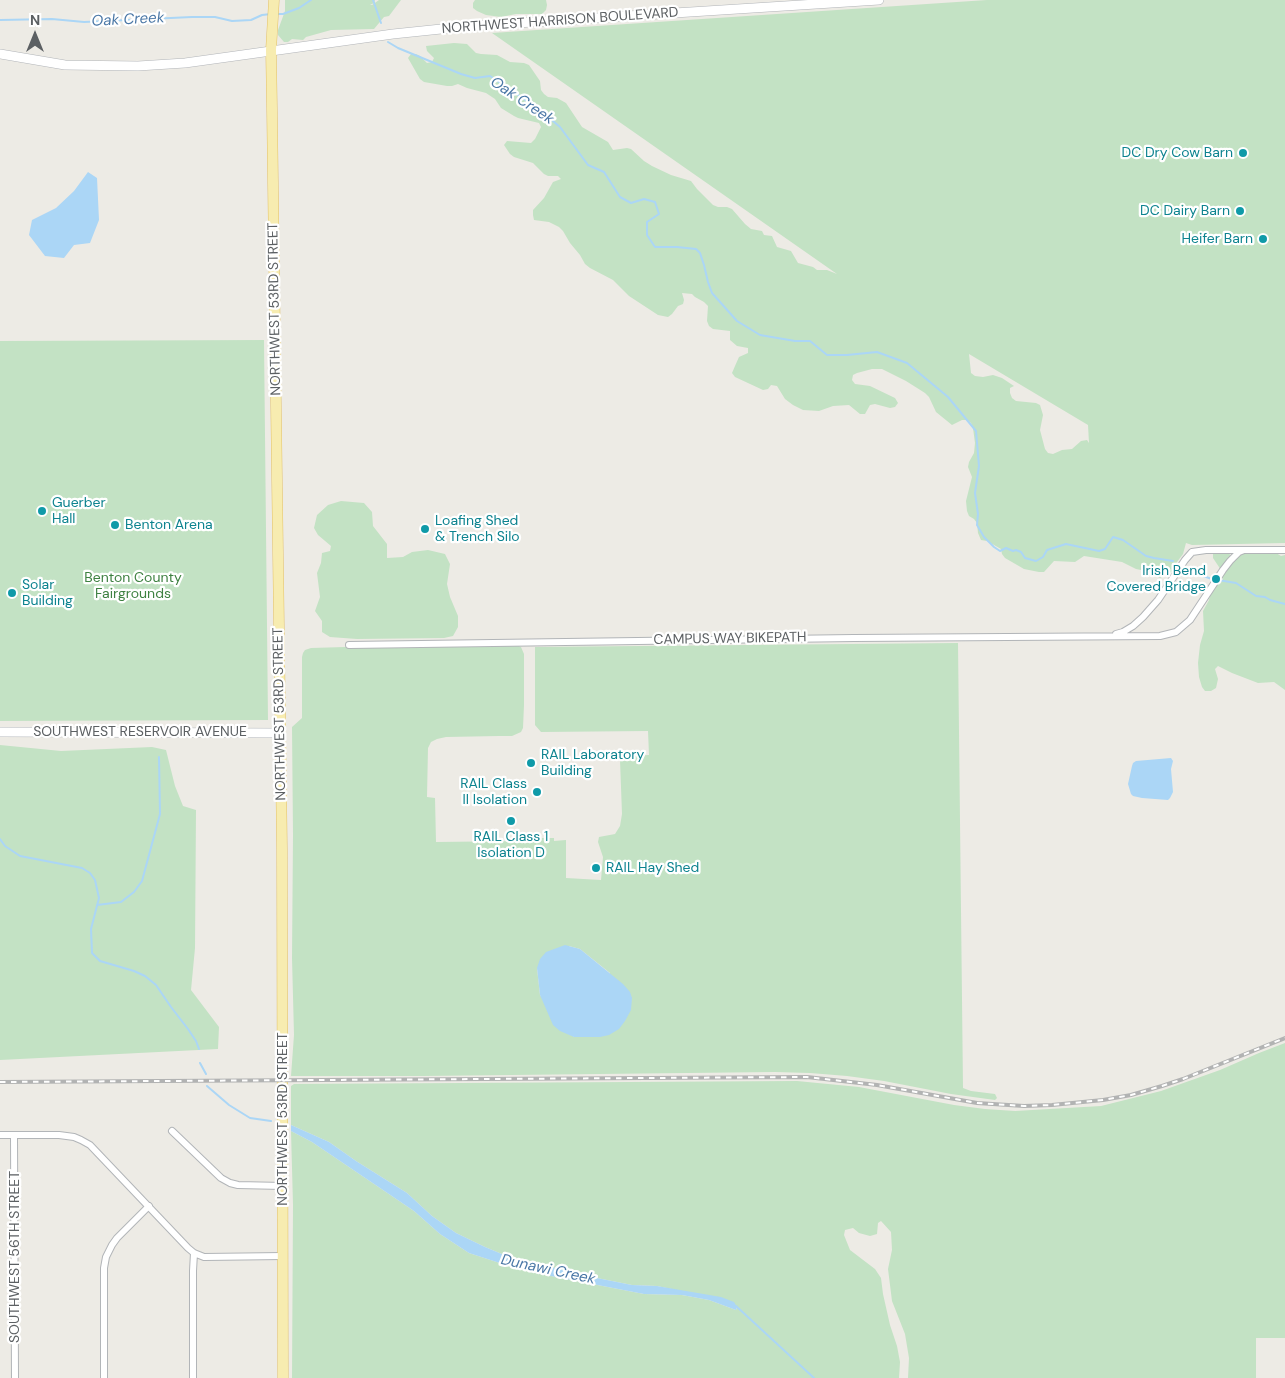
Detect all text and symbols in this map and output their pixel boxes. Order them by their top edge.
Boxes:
street label: NORTHWEST HARRISON BOULEVARD [441,4,679,38]
water label: Oak Creek [91,9,165,31]
north arrow [10,10,60,60]
text: N [30,11,40,29]
water label: Oak Creek [487,73,557,129]
place label: DC Dry Cow Barn [1122,145,1233,161]
marker: DC Dry Cow Barn [1237,147,1249,159]
place label: DC Dairy Barn [1140,203,1230,219]
marker: DC Dairy Barn [1234,205,1246,217]
street label: NORTHWEST 53RD STREET [265,222,285,396]
place label: Heifer Barn [1182,231,1253,247]
marker: Heifer Barn [1257,233,1269,245]
place label: Guerber Hall [52,495,106,528]
marker: Guerber Hall [36,505,48,517]
place label: Loafing Shed & Trench Silo [435,513,520,546]
place label: Benton Arena [125,517,213,533]
marker: Benton Arena [109,519,121,531]
marker: Loafing Shed & Trench Silo [419,523,431,535]
place label: Irish Bend Covered Bridge [1106,563,1206,596]
park label: Benton County Fairgrounds [84,570,182,602]
marker: Irish Bend Covered Bridge [1210,573,1222,585]
place label: Solar Building [22,577,73,610]
marker: Solar Building [6,587,18,599]
street label: NORTHWEST 53RD STREET [270,627,290,801]
street label: CAMPUS WAY BIKEPATH [653,629,807,649]
street label: SOUTHWEST RESERVOIR AVENUE [33,724,247,740]
place label: RAIL Laboratory Building [541,747,644,780]
marker: RAIL Laboratory Building [525,757,537,769]
place label: RAIL Class II Isolation [460,776,527,809]
marker: RAIL Class II Isolation [531,786,543,798]
marker: RAIL Class 1 Isolation D [505,815,517,827]
place label: RAIL Class 1 Isolation D [474,829,548,862]
place label: RAIL Hay Shed [606,860,699,876]
marker: RAIL Hay Shed [590,862,602,874]
street label: NORTHWEST 53RD STREET [275,1032,291,1206]
street label: SOUTHWEST 56TH STREET [7,1171,23,1343]
water label: Dunawi Creek [499,1251,597,1289]

